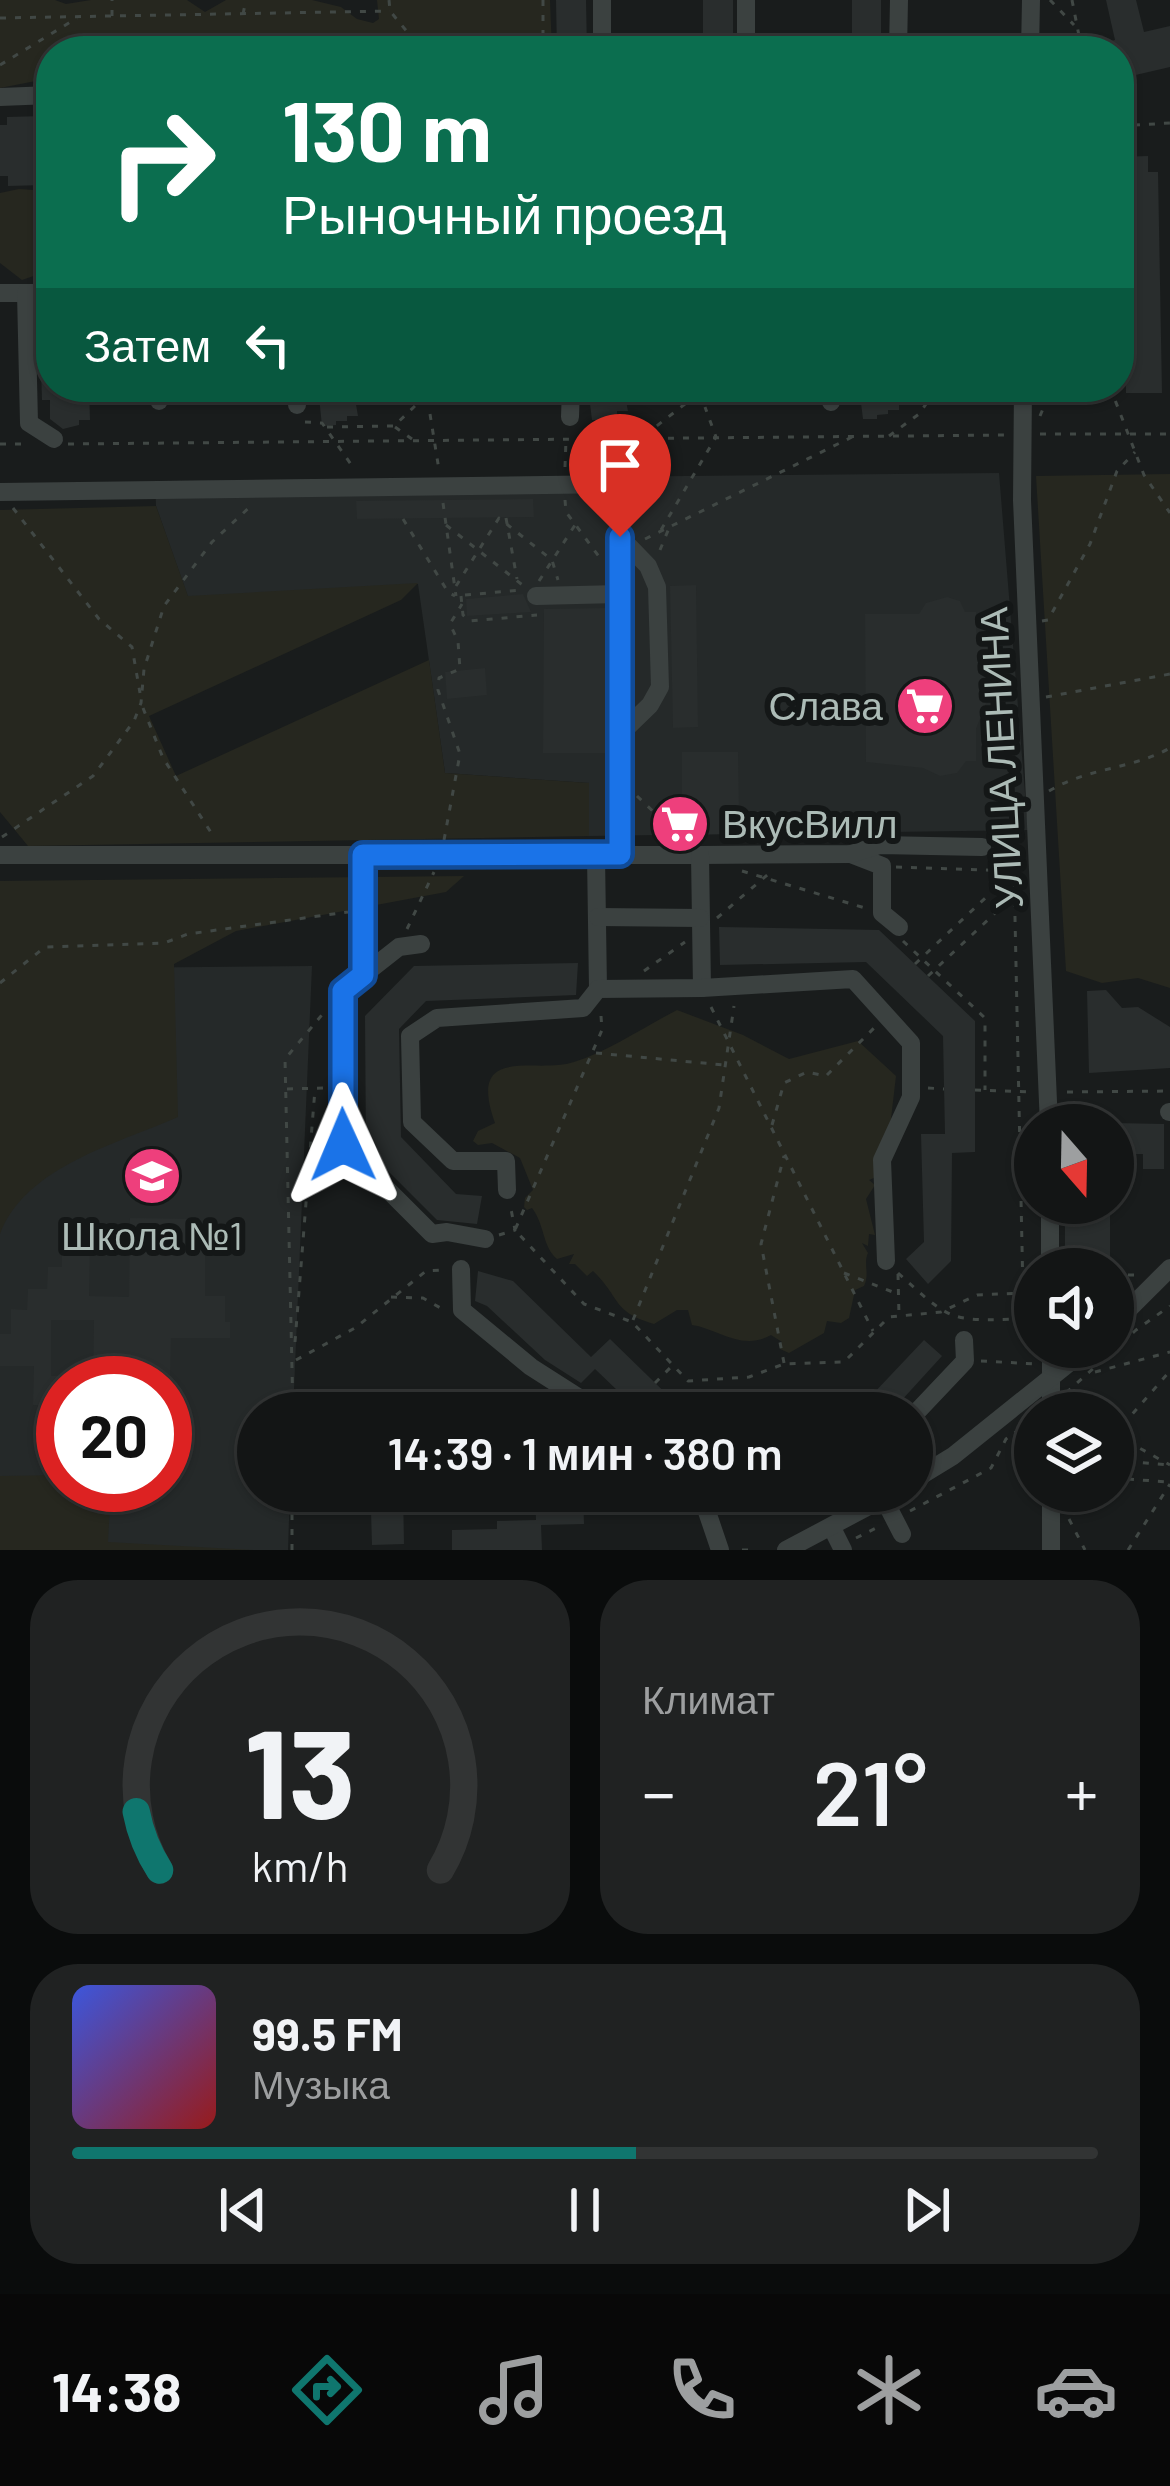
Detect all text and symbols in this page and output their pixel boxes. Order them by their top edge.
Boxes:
text: 130 m [282,78,492,179]
icon: right [84,84,240,240]
text: Рыночный проезд [282,180,726,245]
icon: left [235,312,301,378]
text: Затем [84,317,211,371]
pin [569,414,671,537]
icon: arrive [587,432,653,498]
street label: УЛИЦА ЛЕНИНА [968,606,1031,910]
supermarket icon: Слава [894,675,956,737]
place label: Слава [768,681,883,728]
supermarket icon: ВкусВилл [649,793,711,855]
place label: ВкусВилл [722,799,897,846]
position arrow [280,1082,406,1208]
north arrow [1014,1104,1134,1224]
map controls [1014,1104,1134,1512]
school or university icon: Школа №1 [121,1145,183,1207]
place label: Школа №1 [61,1211,243,1258]
button: sound [1014,1248,1134,1368]
speed limit sign: 20 [36,1356,192,1512]
button: layers [1014,1392,1134,1512]
text: 14:39 · 1 мин · 380 m [388,1425,782,1479]
text: Климат [642,1675,775,1722]
text: 13 [244,1694,356,1844]
text: 21° [813,1736,927,1844]
text: − [642,1751,675,1830]
text: + [1065,1751,1098,1830]
text: km/h [251,1839,349,1891]
text: 99.5 FM [252,2006,403,2060]
text: Музыка [252,2060,390,2107]
icon: previous [210,2177,276,2243]
icon: pause [552,2177,618,2243]
icon: next [894,2177,960,2243]
icon: directions [285,2348,369,2432]
icon: music [472,2348,556,2432]
icon: phone [660,2348,744,2432]
icon: climate [847,2348,931,2432]
icon: car [1034,2348,1118,2432]
text: 14:38 [52,2358,182,2423]

